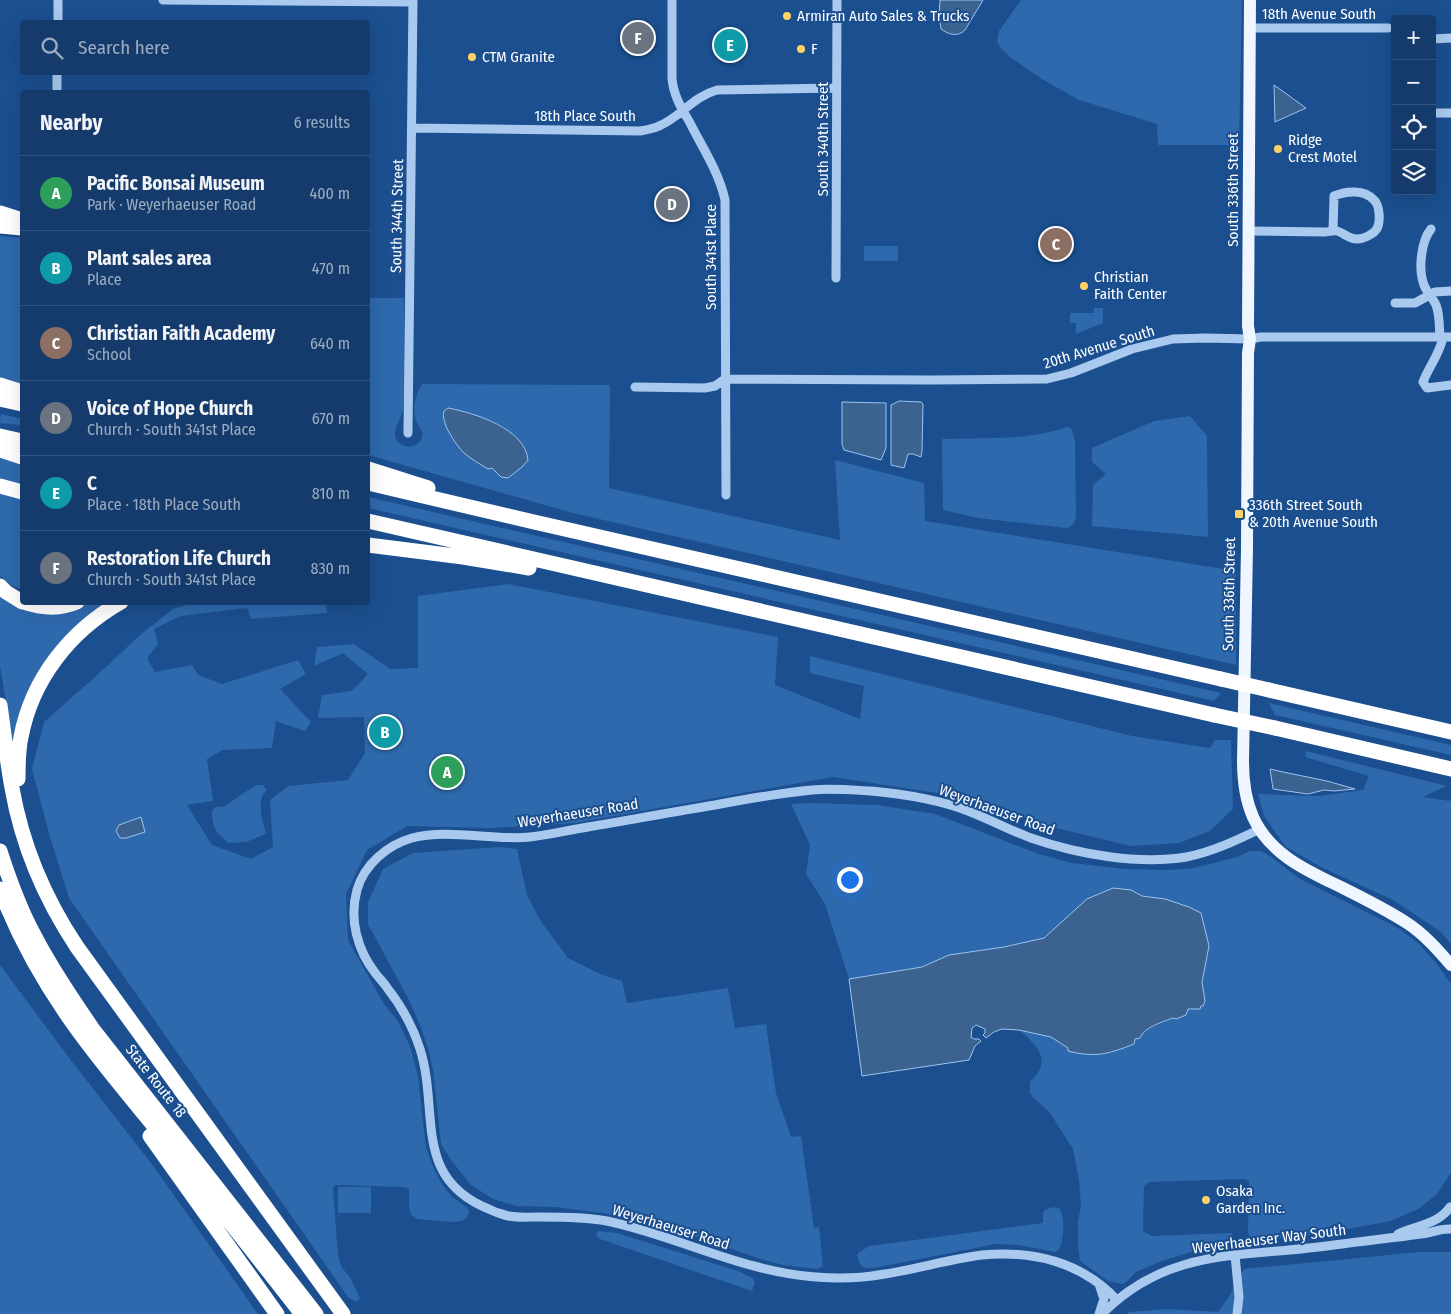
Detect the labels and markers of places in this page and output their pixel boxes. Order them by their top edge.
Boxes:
place label: Armiran Auto Sales & Trucks [797,7,970,25]
marker: Armiran Auto Sales & Trucks [781,10,793,22]
pin: F [622,19,654,57]
pin: E [714,26,746,64]
place label: F [811,40,818,58]
marker: F [795,43,807,55]
place label: CTM Granite [482,48,555,66]
marker: CTM Granite [466,51,478,63]
place label: Ridge Crest Motel [1288,131,1357,166]
marker: Ridge Crest Motel [1272,143,1284,155]
pin: D [656,185,688,223]
pin: C [1040,225,1072,263]
place label: Christian Faith Center [1094,268,1168,303]
marker: Christian Faith Center [1078,280,1090,292]
place label: 336th Street South & 20th Avenue South [1249,496,1378,531]
marker: 336th Street South & 20th Avenue South [1233,508,1245,520]
pin: B [369,713,401,751]
pin: A [431,753,463,791]
place label: Osaka Garden Inc. [1216,1182,1285,1217]
marker: Osaka Garden Inc. [1200,1194,1212,1206]

